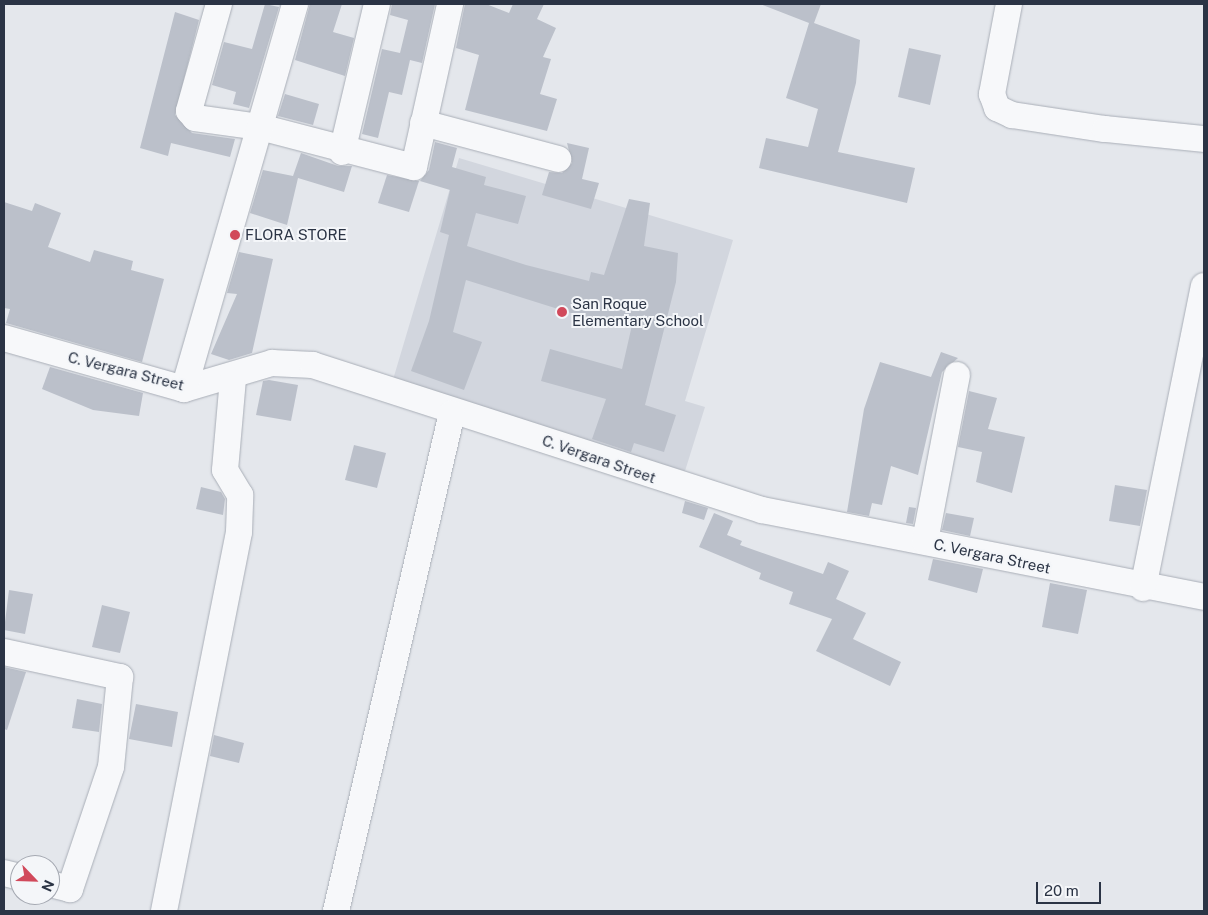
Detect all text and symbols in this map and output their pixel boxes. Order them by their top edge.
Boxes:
place label: FLORA STORE [245,226,347,244]
marker: FLORA STORE [229,229,241,241]
place label: San Roque Elementary School [572,294,704,329]
marker: San Roque Elementary School [556,306,568,318]
street label: C. Vergara Street [66,348,186,394]
street label: C. Vergara Street [540,431,658,487]
street label: C. Vergara Street [932,535,1052,577]
north arrow [10,855,60,905]
scale bar [1038,872,1103,904]
text: N [38,877,57,894]
text: 20 m [1044,882,1079,899]

